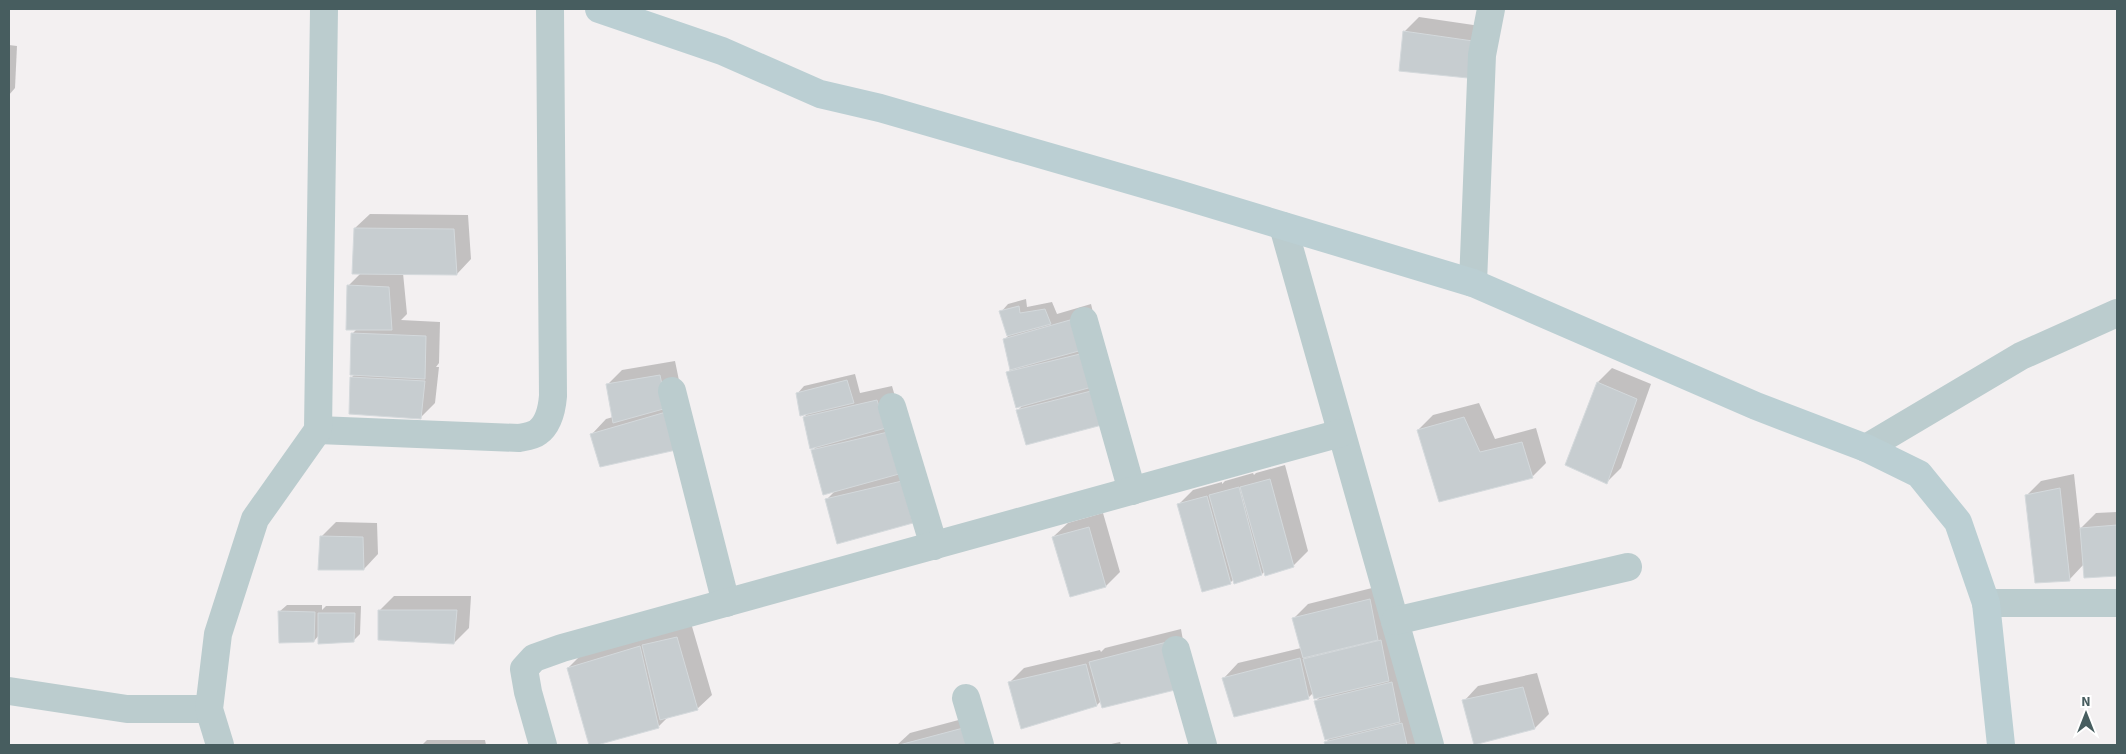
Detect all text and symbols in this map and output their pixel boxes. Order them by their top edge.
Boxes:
north arrow [2061,689,2111,739]
text: N [2081,692,2091,712]

